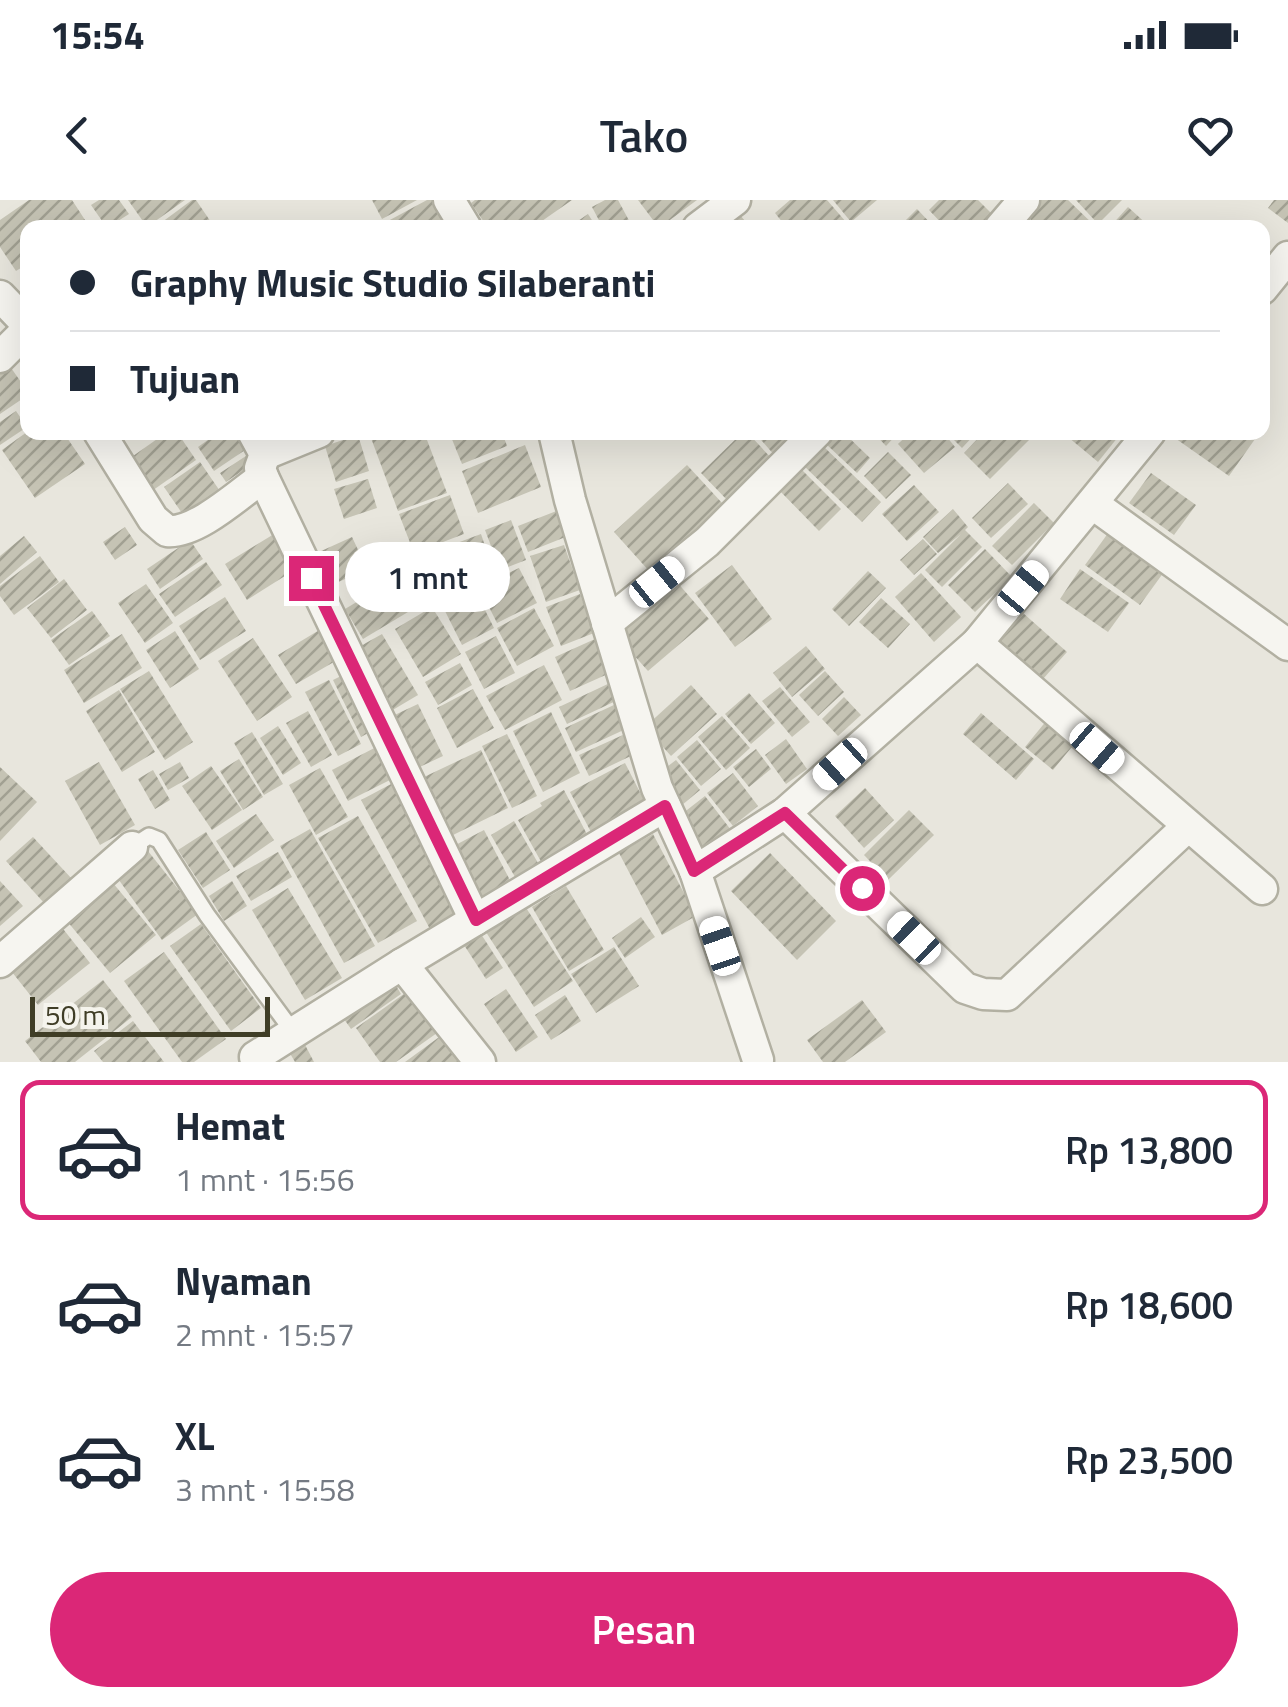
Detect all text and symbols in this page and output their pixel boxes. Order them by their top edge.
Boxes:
text: 15:54 [50,6,145,64]
text: Tako [600,101,688,169]
icon: back [50,108,105,163]
icon: heart [1183,108,1238,163]
text: Graphy Music Studio Silaberanti [130,254,655,312]
text: Tujuan [130,350,240,408]
callout: 1 mnt [346,543,511,613]
car [624,551,690,613]
text: 1 mnt [387,553,468,601]
car [992,555,1054,621]
route end [289,556,334,601]
car [1065,717,1129,779]
car [808,733,872,795]
route start [840,866,885,911]
car [882,906,946,970]
car [696,913,744,979]
scale bar [30,992,270,1036]
text: 50 m [45,993,106,1036]
text: Hemat [175,1097,285,1155]
icon: car [55,1105,145,1195]
text: Rp 13,800 [1065,1121,1233,1179]
text: 1 mnt · 15:56 [175,1155,355,1203]
text: Nyaman [175,1252,312,1310]
icon: car [55,1260,145,1350]
text: Rp 18,600 [1065,1276,1233,1334]
text: 2 mnt · 15:57 [175,1310,355,1358]
text: XL [175,1407,215,1465]
icon: car [55,1415,145,1505]
text: Rp 23,500 [1065,1431,1233,1489]
text: 3 mnt · 15:58 [175,1465,355,1513]
button: Pesan [50,1572,1238,1687]

